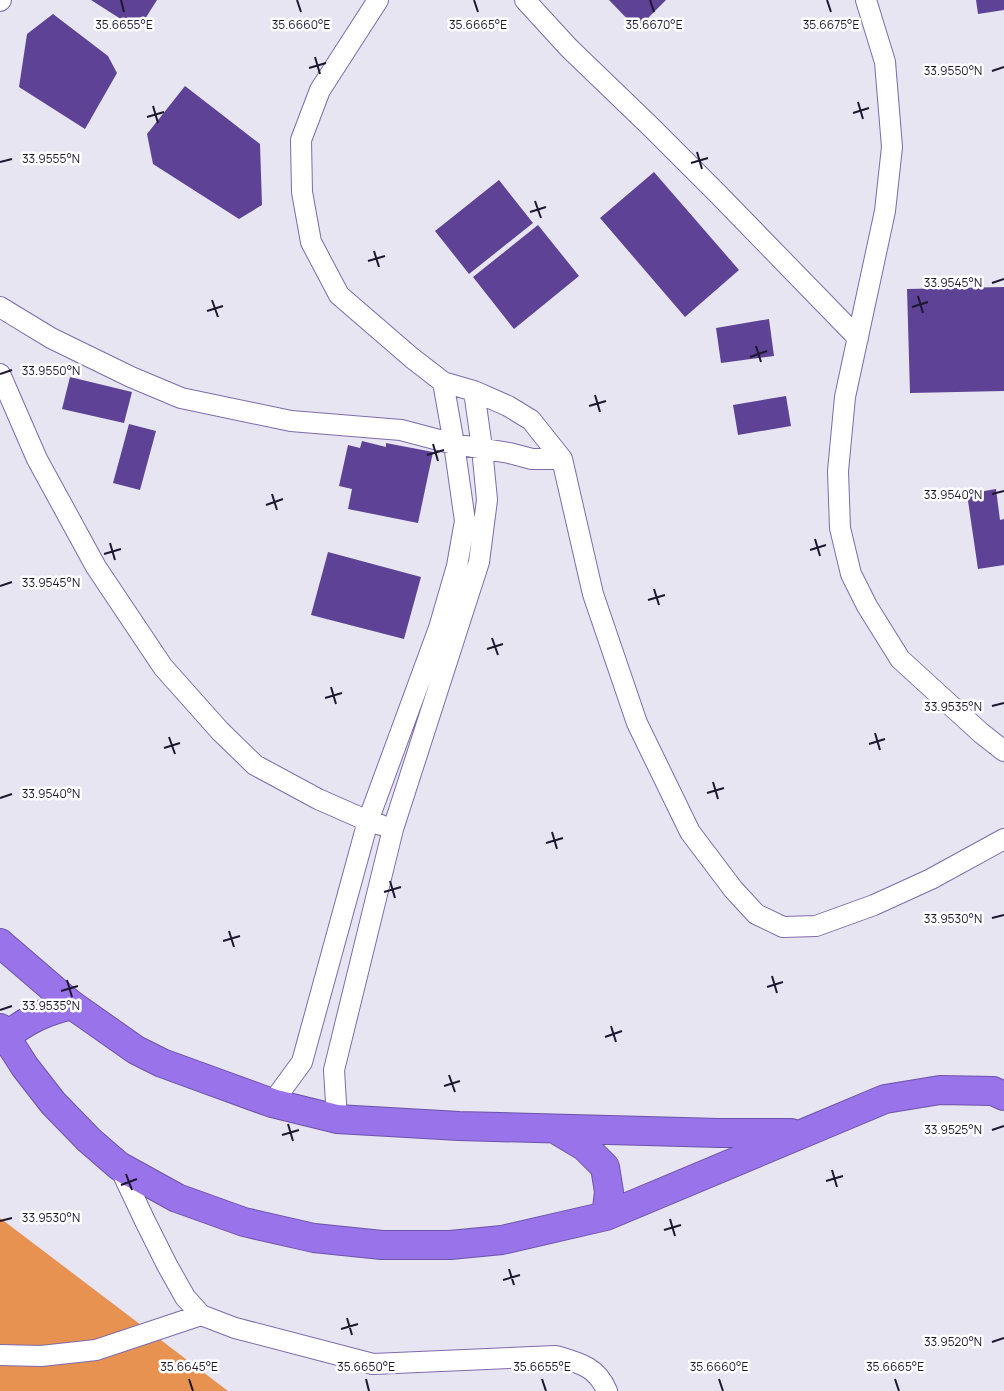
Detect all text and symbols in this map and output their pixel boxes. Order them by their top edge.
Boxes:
text: 35.6655°E [95,16,153,33]
text: 35.6660°E [272,16,330,33]
text: 35.6665°E [449,16,507,33]
text: 35.6670°E [625,16,683,33]
text: 35.6675°E [803,16,860,33]
text: 33.9550°N [924,62,982,79]
text: 33.9555°N [22,150,80,167]
text: 33.9545°N [924,274,982,291]
text: 33.9550°N [22,362,80,379]
text: 33.9540°N [924,486,982,503]
text: 33.9545°N [22,574,80,591]
text: 33.9535°N [924,698,982,715]
text: 33.9540°N [22,785,80,802]
text: 33.9530°N [924,910,982,927]
text: 33.9535°N [22,997,80,1014]
text: 33.9525°N [924,1121,982,1138]
text: 33.9530°N [22,1209,80,1226]
text: 33.9520°N [924,1333,982,1350]
text: 35.6645°E [160,1358,218,1375]
text: 35.6650°E [337,1358,395,1375]
text: 35.6655°E [513,1358,571,1375]
text: 35.6660°E [690,1358,748,1375]
text: 35.6665°E [866,1358,924,1375]

